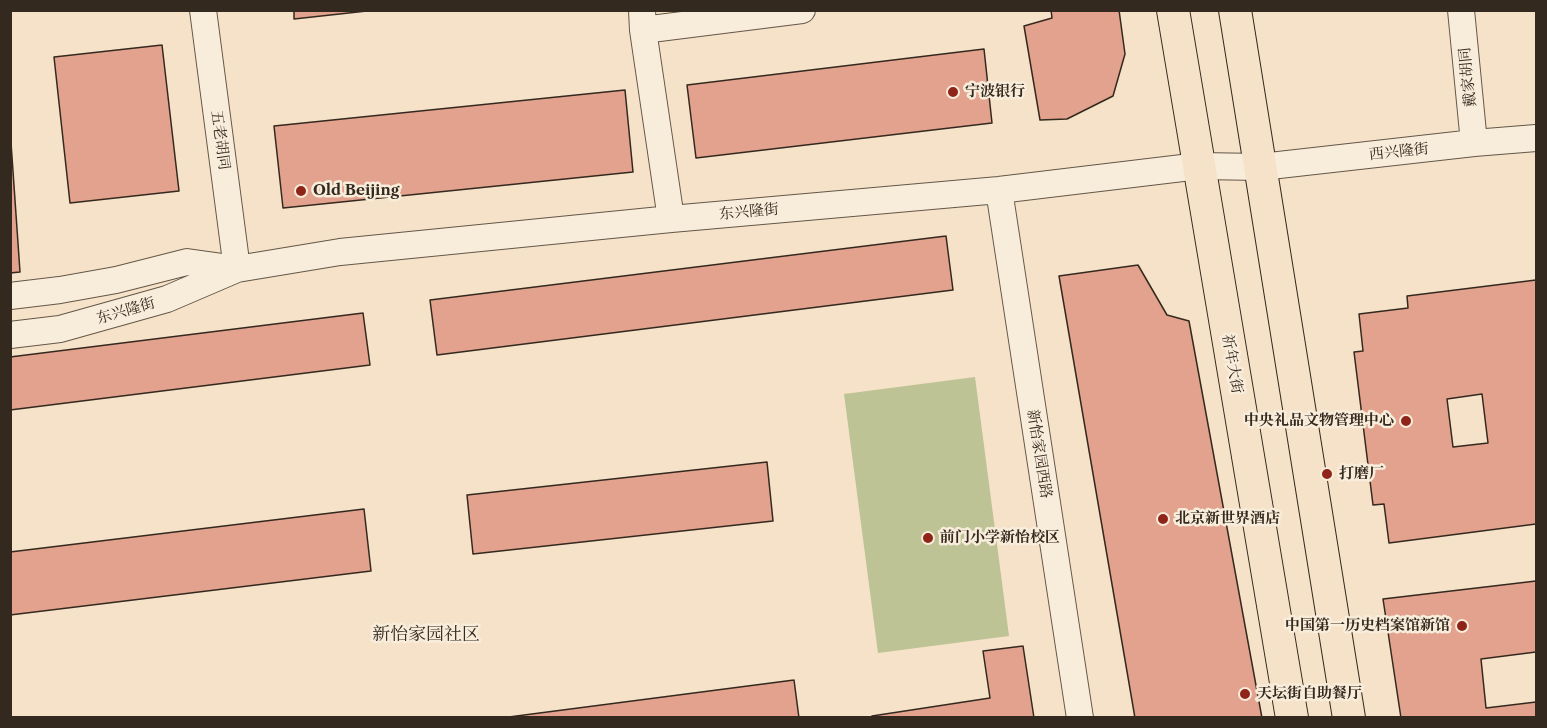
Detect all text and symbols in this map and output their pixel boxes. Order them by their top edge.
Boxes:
street label: 戴家胡同 [1456,46,1480,108]
place label: 宁波银行 [965,83,1025,101]
marker: 宁波银行 [946,85,960,99]
street label: 五老胡同 [207,109,233,171]
street label: 西兴隆街 [1368,140,1430,164]
place label: Old Beijing [313,182,399,200]
marker: Old Beijing [294,184,308,198]
street label: 东兴隆街 [718,200,780,224]
street label: 东兴隆街 [95,294,157,328]
street label: 祈年大街 [1218,333,1246,395]
street label: 新怡家园西路 [1023,408,1055,500]
place label: 中央礼品文物管理中心 [1244,412,1394,430]
marker: 中央礼品文物管理中心 [1399,414,1413,428]
place label: 打磨厂 [1339,465,1384,483]
marker: 打磨厂 [1320,467,1334,481]
place label: 北京新世界酒店 [1175,510,1280,528]
marker: 北京新世界酒店 [1156,512,1170,526]
place label: 前门小学新怡校区 [940,529,1060,547]
marker: 前门小学新怡校区 [921,531,935,545]
place label: 中国第一历史档案馆新馆 [1285,617,1450,635]
marker: 中国第一历史档案馆新馆 [1455,619,1469,633]
district label: 新怡家园社区 [372,624,480,646]
place label: 天坛街自助餐厅 [1257,685,1362,703]
marker: 天坛街自助餐厅 [1238,687,1252,701]

